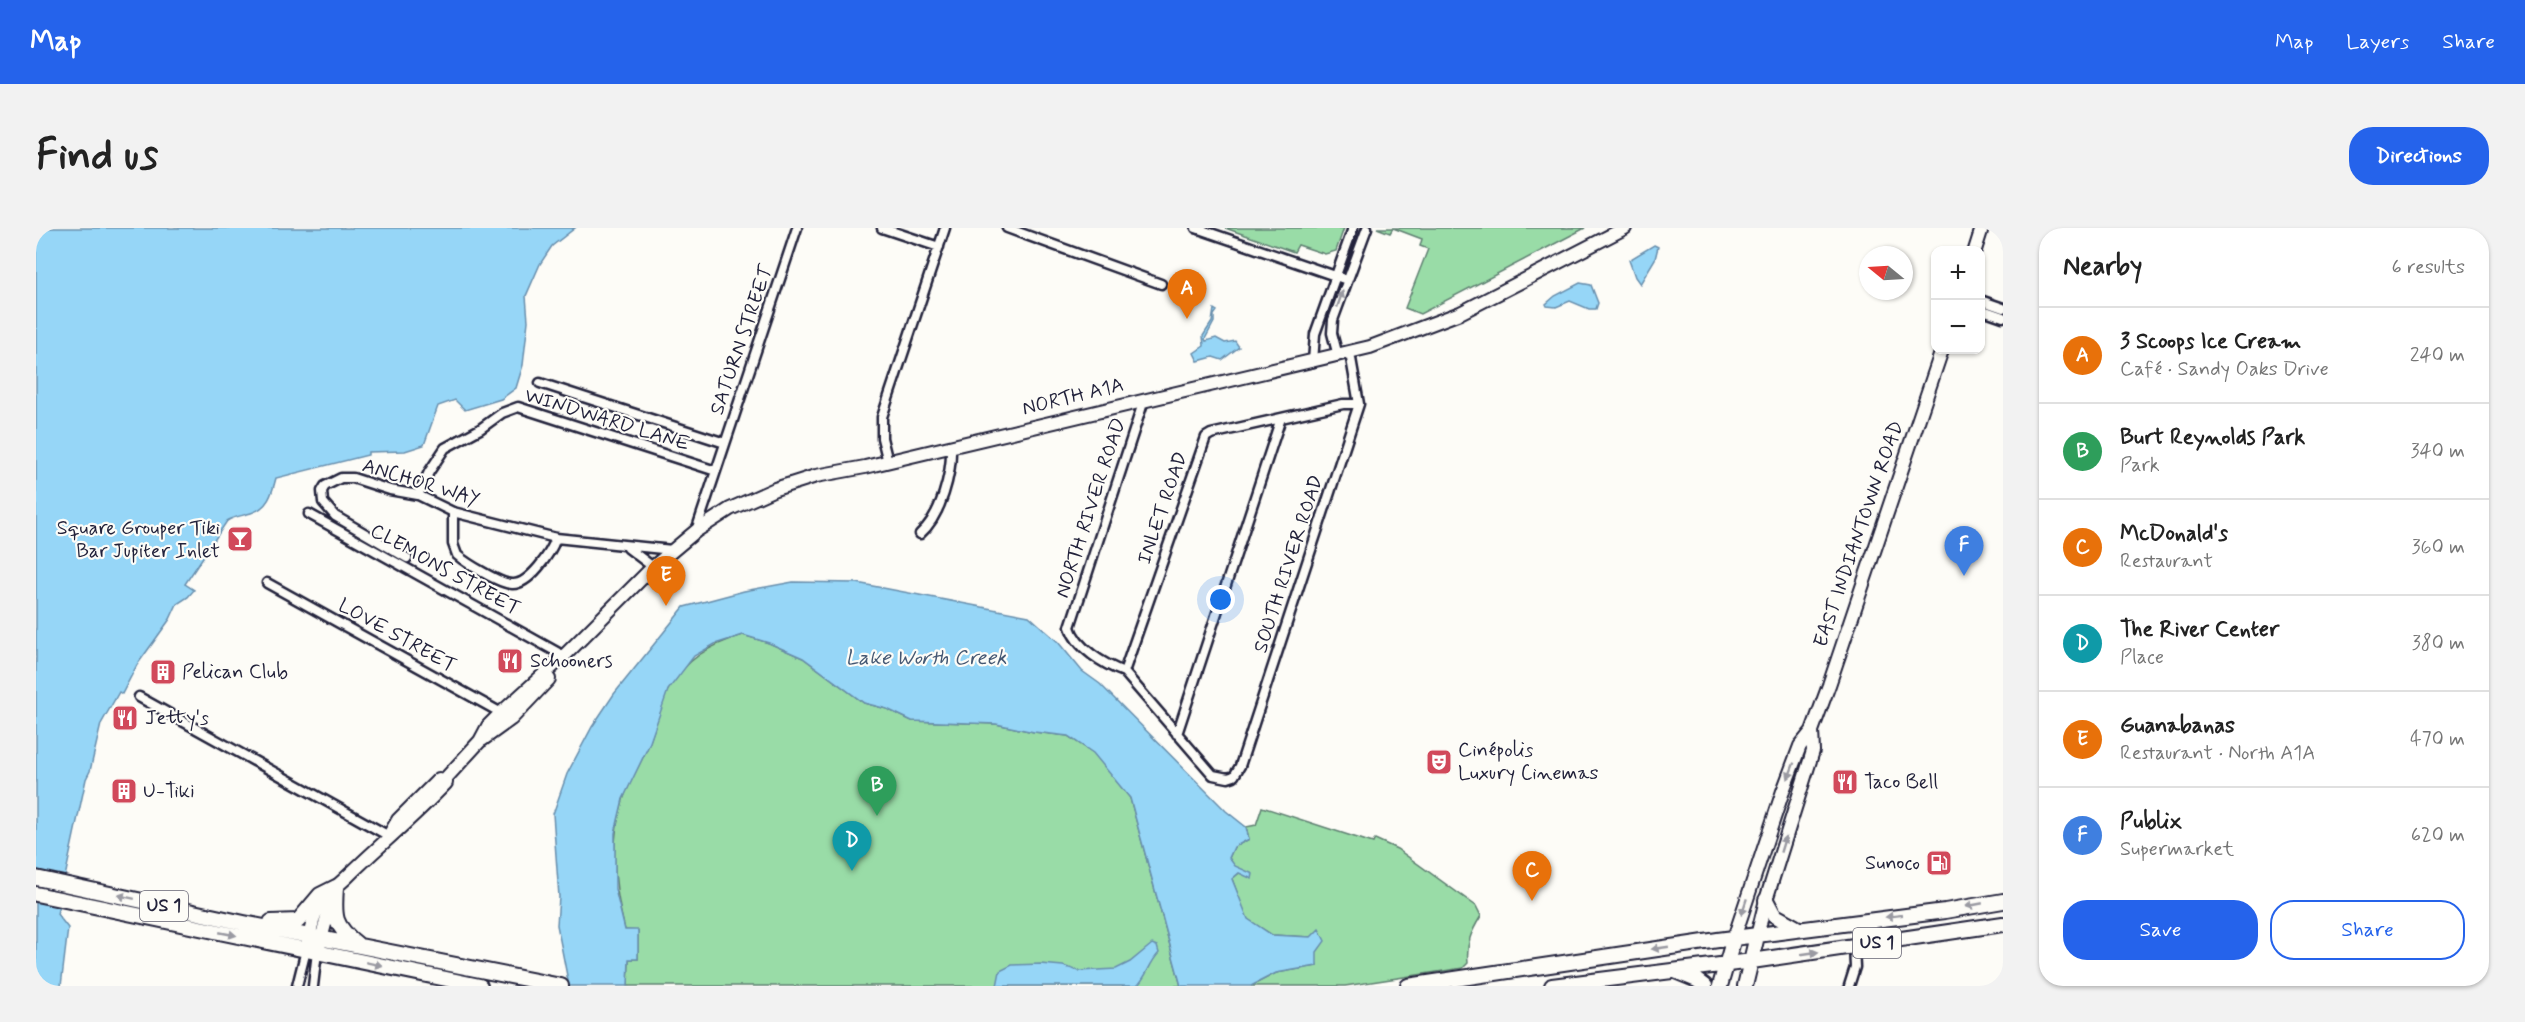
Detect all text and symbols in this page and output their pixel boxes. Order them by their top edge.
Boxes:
text: Map [30,24,81,61]
text: Map [2275,28,2313,56]
text: Layers [2346,28,2409,56]
text: Share [2442,28,2495,56]
button: Directions [2349,127,2489,185]
text: Find us [36,129,158,184]
north arrow [1859,246,1913,300]
map controls [1931,246,1985,354]
button: + [1931,246,1985,300]
text: Nearby [2063,250,2142,284]
text: 6 results [2392,254,2465,281]
street label: SATURN STREET [704,260,781,419]
pin: A [1168,270,1206,319]
one-way arrow [1336,290,1346,308]
button: − [1931,300,1985,354]
text: 3 Scoops Ice Cream [2120,328,2301,356]
text: A [2076,342,2089,369]
text: 240 m [2410,342,2465,369]
text: Café · Sandy Oaks Drive [2120,356,2329,383]
street label: NORTH A1A [1019,371,1127,423]
street label: WINDWARD LANE [521,382,693,458]
street label: NORTH RIVER ROAD [1049,414,1133,602]
street label: EAST INDIANTOWN ROAD [1808,417,1910,651]
text: Burt Reynolds Park [2120,424,2305,452]
text: B [2076,438,2089,465]
text: 340 m [2410,438,2465,465]
street label: INLET ROAD [1131,448,1195,568]
street label: ANCHOR WAY [359,452,483,514]
text: Park [2120,452,2160,479]
street label: SOUTH RIVER ROAD [1248,472,1330,656]
place label: Square Grouper Tiki Bar Jupiter Inlet [57,515,220,565]
street label: CLEMONS STREET [365,518,525,622]
text: McDonald's [2120,520,2228,548]
bar icon: Square Grouper Tiki Bar Jupiter Inlet [225,524,255,554]
pin: F [1944,526,1984,576]
text: C [2075,534,2090,561]
text: 360 m [2412,534,2465,561]
text: Restaurant [2120,548,2213,575]
pin: E [646,556,686,606]
your location [1206,585,1235,614]
street label: LOVE STREET [333,592,461,680]
text: The River Center [2120,616,2279,644]
text: D [2076,630,2089,657]
text: 380 m [2412,630,2465,657]
water label: Lake Worth Creek [845,644,1007,672]
text: Place [2120,644,2164,671]
restaurant icon: Schooners [495,646,525,676]
place label: Schooners [530,648,613,675]
building icon: Pelican Club [148,657,178,687]
place label: Pelican Club [182,659,288,686]
restaurant icon: Jetty's [110,703,140,733]
place label: Jetty's [145,705,209,732]
text: Guanabanas [2120,712,2235,740]
text: E [2077,726,2088,753]
text: 470 m [2410,726,2465,753]
place label: Cinépolis Luxury Cinemas [1458,737,1598,787]
text: Restaurant · North A1A [2120,740,2315,767]
theatre icon: Cinépolis Luxury Cinemas [1424,747,1454,777]
one-way arrow [1786,762,1795,780]
pin: B [858,766,896,816]
restaurant icon: Taco Bell [1830,767,1860,797]
place label: Taco Bell [1864,769,1938,796]
building icon: U-Tiki [109,776,139,806]
place label: U-Tiki [143,778,195,805]
text: Publix [2120,808,2182,836]
pin: D [832,822,872,871]
text: F [2077,822,2088,849]
text: 620 m [2411,822,2465,849]
one-way arrow [1779,835,1788,853]
text: Supermarket [2120,836,2234,863]
fuel station icon: Sunoco [1924,848,1954,878]
place label: Sunoco [1865,850,1920,877]
pin: C [1512,852,1552,901]
road number: US 1 [140,891,188,921]
one-way arrow [116,892,135,902]
one-way arrow [1739,898,1749,916]
button: Save [2063,900,2258,960]
button: Share [2270,900,2465,960]
one-way arrow [1964,901,1983,910]
one-way arrow [1884,912,1903,921]
road number: US 1 [1853,928,1901,958]
one-way arrow [218,930,237,939]
one-way arrow [1650,944,1669,953]
one-way arrow [1800,948,1819,958]
one-way arrow [365,960,384,969]

